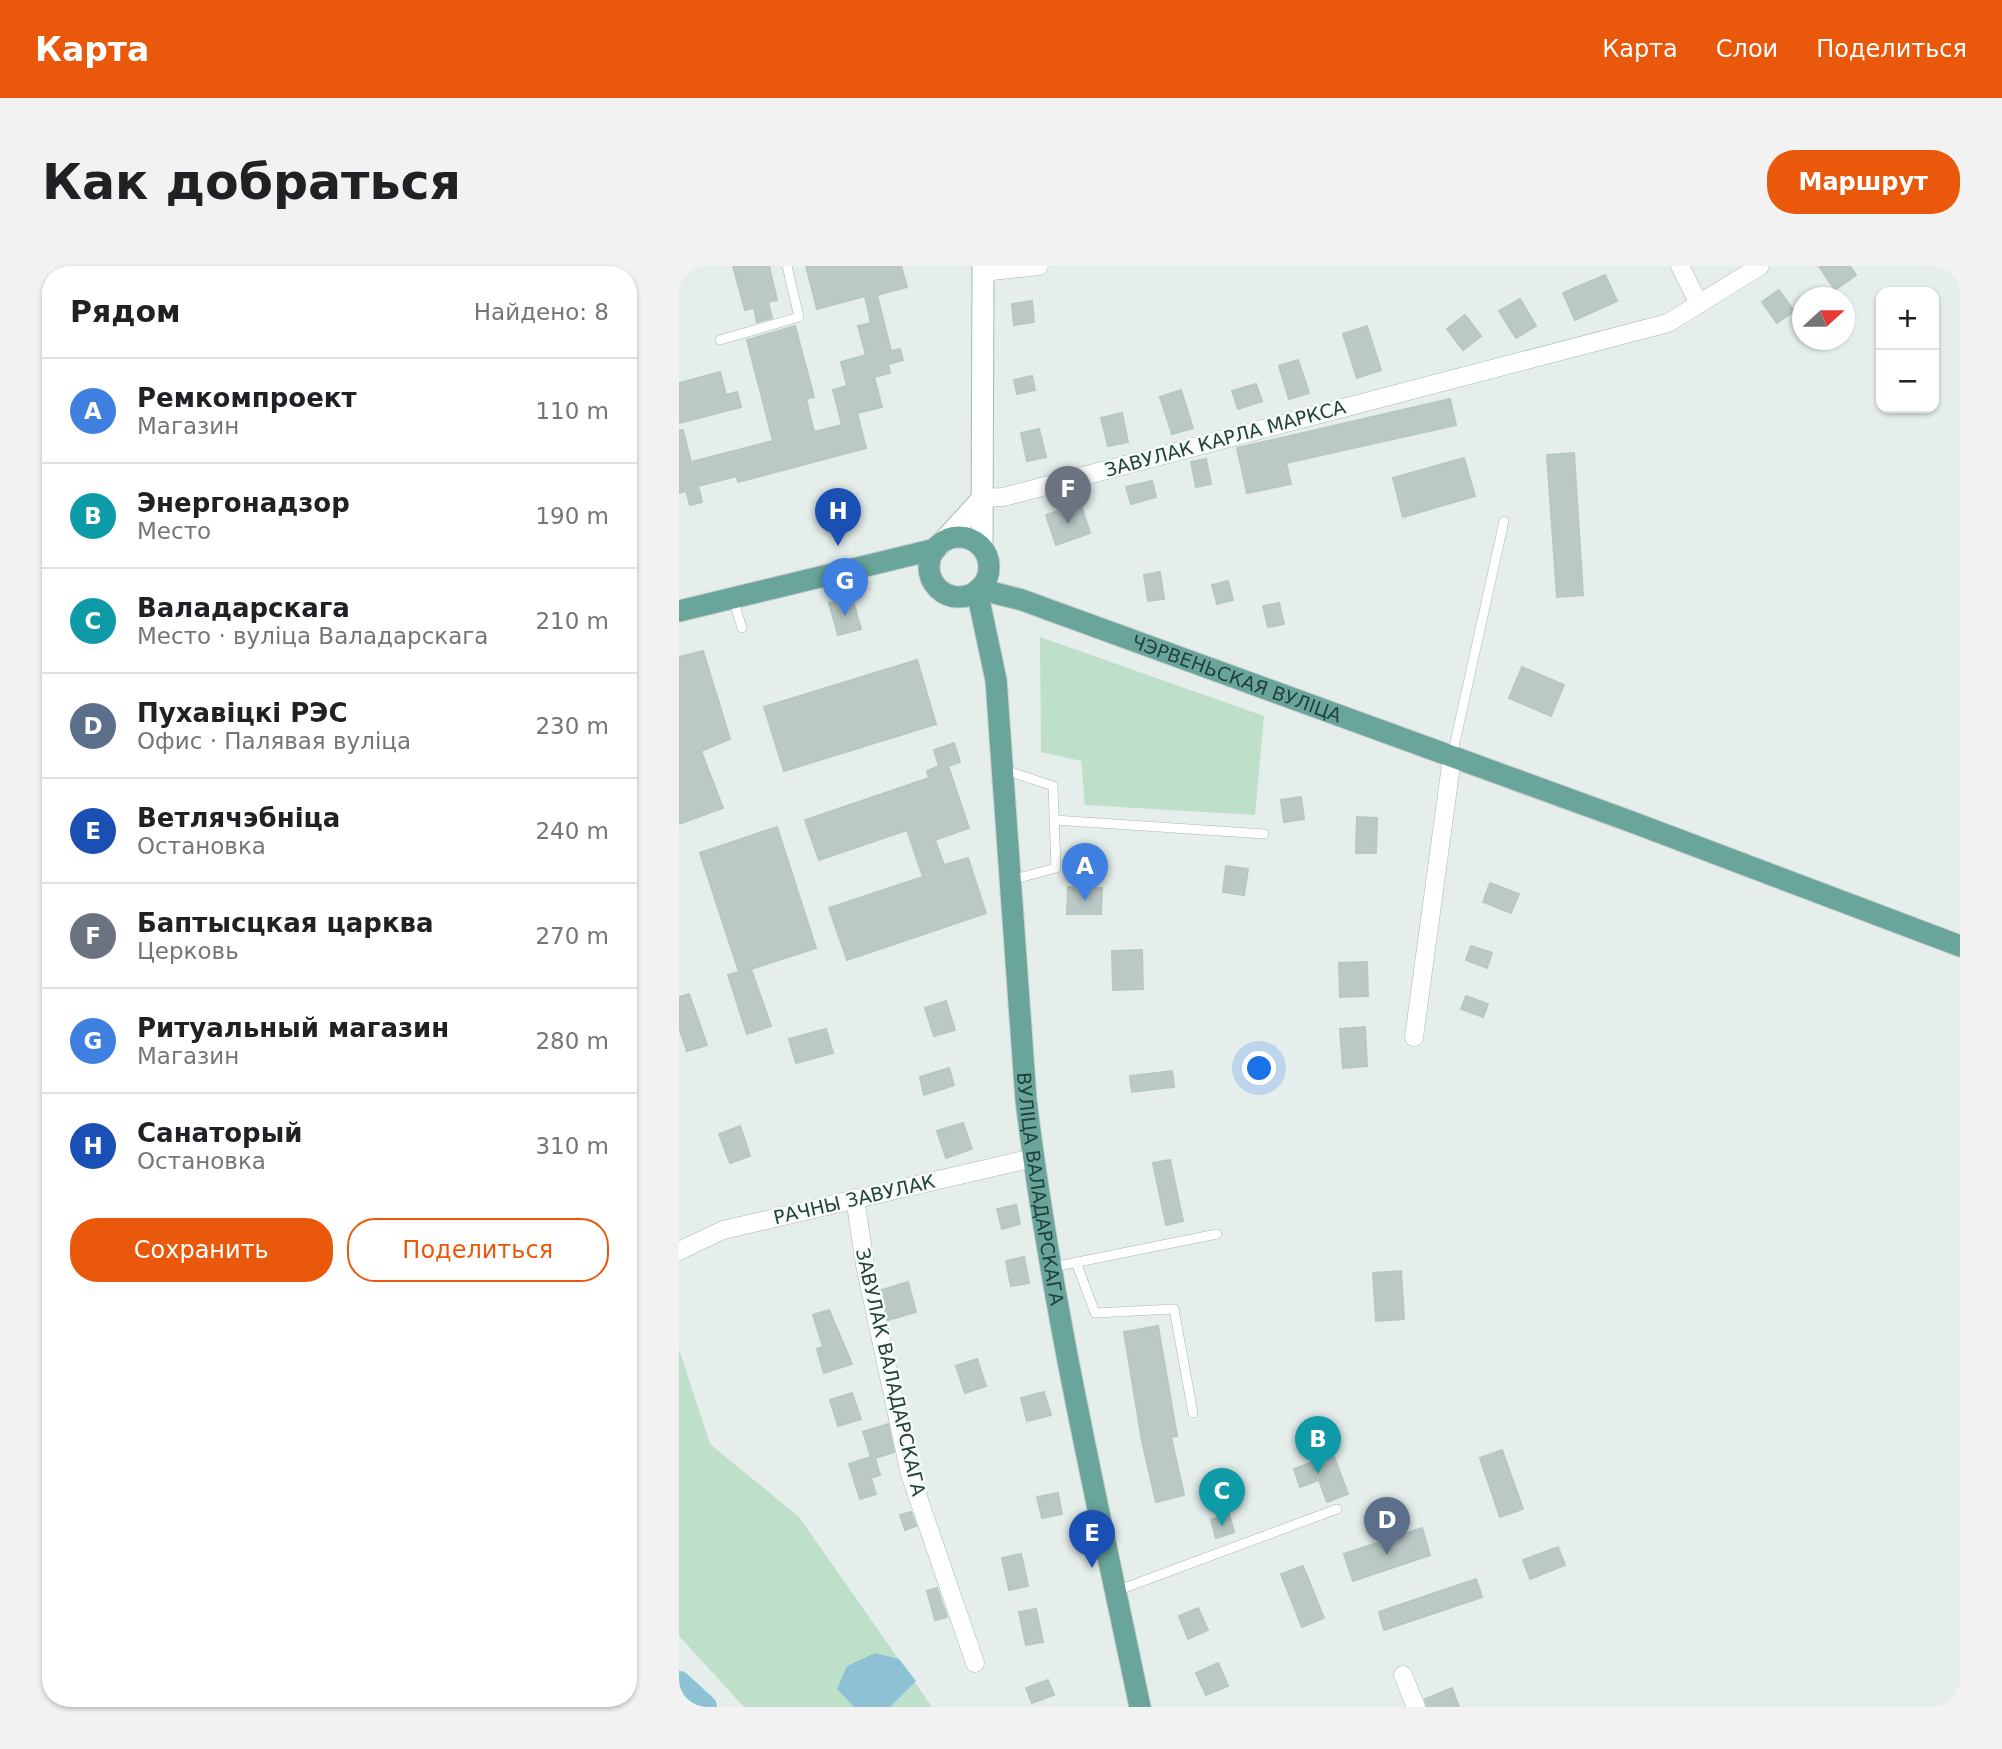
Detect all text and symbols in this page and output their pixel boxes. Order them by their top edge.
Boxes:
text: Карта [35,30,149,69]
text: Карта [1602,35,1678,63]
text: Слои [1716,35,1778,63]
text: Поделиться [1816,35,1967,63]
button: Маршрут [1767,150,1960,214]
text: Как добраться [42,154,461,211]
north arrow [1792,287,1855,350]
map controls [1876,287,1939,413]
button: + [1876,287,1939,350]
text: Рядом [70,294,181,329]
text: Найдено: 8 [474,299,609,325]
button: − [1876,350,1939,413]
text: Ремкомпроект [137,383,357,413]
street label: ЗАВУЛАК КАРЛА МАРКСА [1102,395,1348,481]
text: A [84,398,102,424]
text: 110 m [535,398,609,424]
text: Магазин [137,413,239,439]
pin: F [1045,466,1091,524]
text: Энергонадзор [137,488,350,518]
pin: H [815,488,861,546]
text: B [84,503,102,529]
text: 190 m [535,503,609,529]
text: Место [137,518,211,544]
pin: G [822,558,868,616]
text: Валадарскага [137,593,350,623]
text: C [85,608,101,634]
text: 210 m [535,608,609,634]
text: Место · вуліца Валадарскага [137,623,488,649]
street label: ЧЭРВЕНЬСКАЯ ВУЛІЦА [1129,630,1345,726]
text: Пухавіцкі РЭС [137,698,348,728]
text: D [83,713,103,739]
text: 230 m [535,713,609,739]
text: Офис · Палявая вуліца [137,728,411,754]
text: Ветлячэбніца [137,803,340,833]
text: E [85,818,101,844]
text: 240 m [535,818,609,844]
text: Остановка [137,833,266,859]
pin: A [1062,843,1108,901]
text: Баптысцкая царква [137,908,434,938]
text: F [85,923,101,949]
text: 270 m [535,923,609,949]
text: Церковь [137,938,239,964]
text: Ритуальный магазин [137,1013,449,1043]
text: G [84,1028,102,1054]
text: 280 m [535,1028,609,1054]
text: Магазин [137,1043,239,1069]
your location [1242,1051,1276,1085]
street label: ВУЛІЦА ВАЛАДАРСКАГА [1013,1072,1068,1307]
text: Санаторый [137,1118,302,1148]
text: H [83,1133,103,1159]
text: 310 m [535,1133,609,1159]
text: Остановка [137,1148,266,1174]
street label: РАЧНЫ ЗАВУЛАК [771,1170,937,1228]
button: Сохранить [70,1218,333,1282]
button: Поделиться [347,1218,609,1282]
street label: ЗАВУЛАК ВАЛАДАРСКАГА [852,1246,930,1498]
pin: B [1295,1416,1341,1474]
pin: C [1199,1468,1245,1526]
pin: D [1364,1497,1410,1555]
pin: E [1069,1510,1115,1568]

